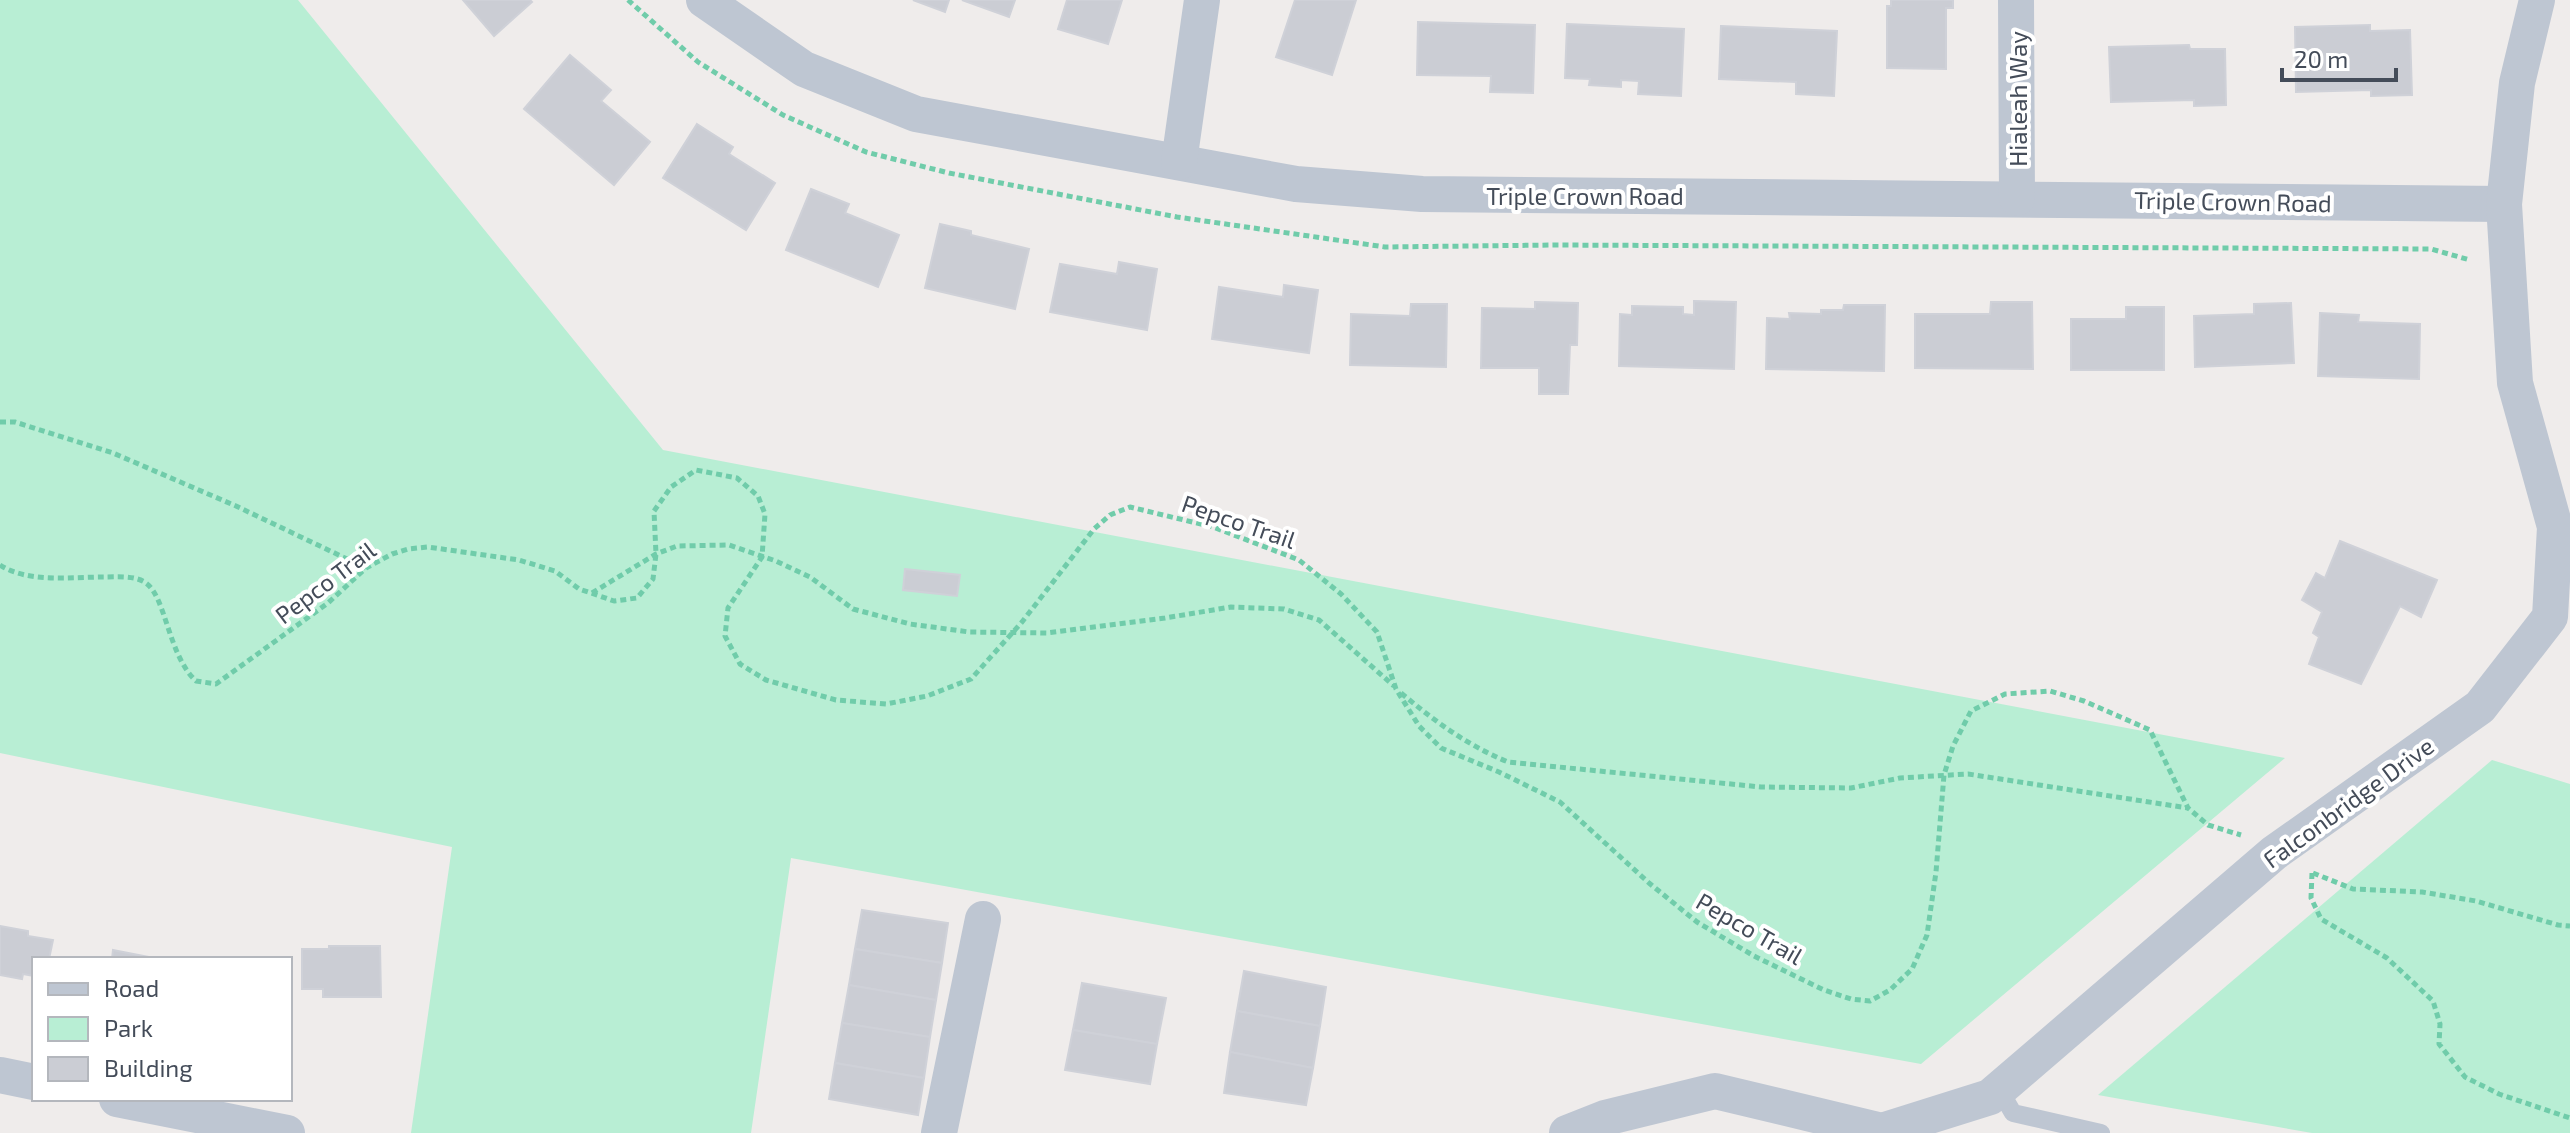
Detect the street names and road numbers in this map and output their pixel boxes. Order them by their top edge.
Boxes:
street label: Hialeah Way [2003,31,2032,167]
street label: Triple Crown Road [1486,181,1684,210]
street label: Triple Crown Road [2134,185,2332,217]
street label: Pepco Trail [1178,488,1300,554]
street label: Pepco Trail [269,535,381,629]
street label: Falconbridge Drive [2257,731,2439,873]
street label: Pepco Trail [1691,886,1809,970]

